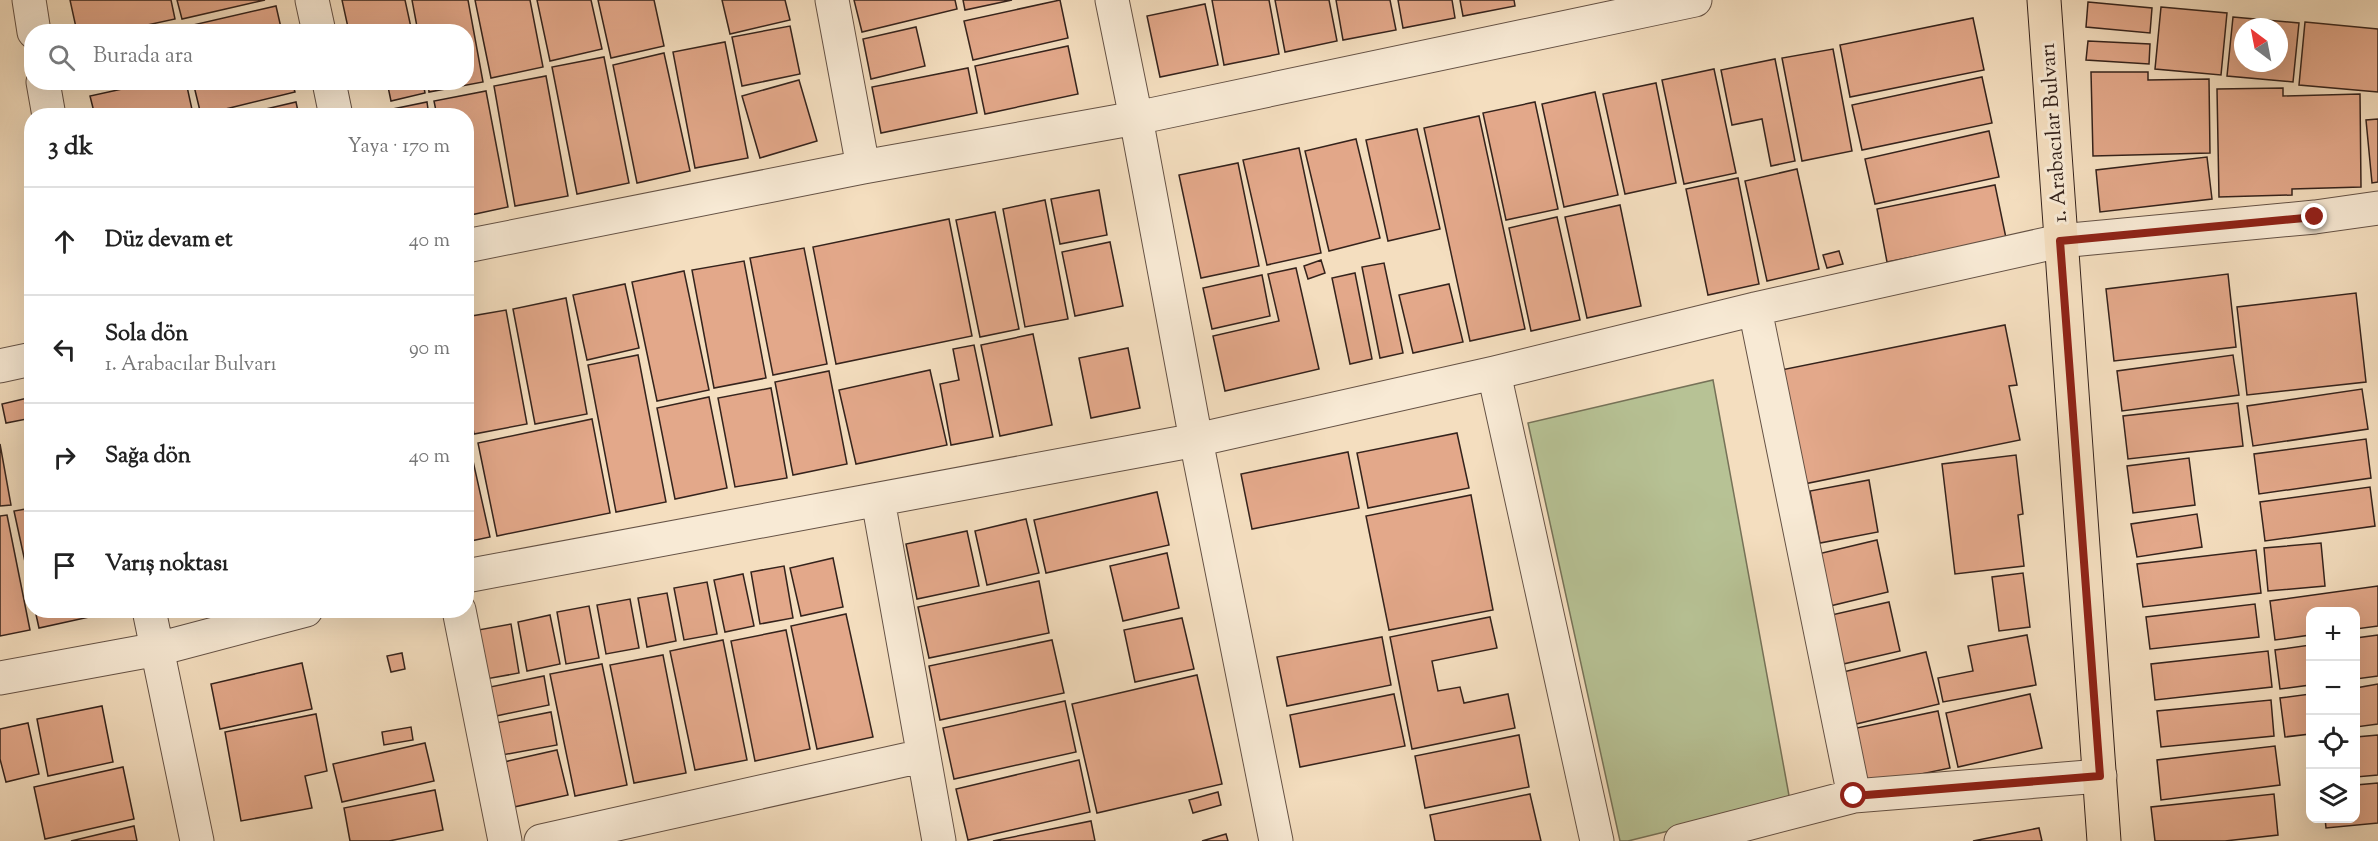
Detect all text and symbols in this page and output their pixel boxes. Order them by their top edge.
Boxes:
north arrow [2234,18,2288,72]
search box [24,24,474,90]
icon: search [45,41,78,74]
text: Burada ara [93,41,193,73]
street label: 1. Arabacılar Bulvarı [2034,42,2076,224]
text: 3 dk [48,129,93,166]
text: Yaya · 170 m [348,133,450,162]
route end [2301,203,2327,229]
icon: ahead [48,225,81,258]
text: Düz devam et [105,225,232,257]
text: 40 m [409,227,450,256]
text: Sola dön [105,319,188,351]
icon: left [48,333,81,366]
text: 90 m [409,335,450,364]
text: 1. Arabacılar Bulvarı [105,351,276,380]
icon: right [48,441,81,474]
text: Sağa dön [105,441,191,473]
text: 40 m [409,443,450,472]
icon: arrive [48,549,81,582]
text: Varış noktası [105,549,228,581]
map controls [2306,607,2360,823]
button: + [2306,607,2360,661]
button: − [2306,661,2360,715]
button: locate [2306,715,2360,769]
button: layers [2306,769,2360,823]
route start [1840,782,1866,808]

